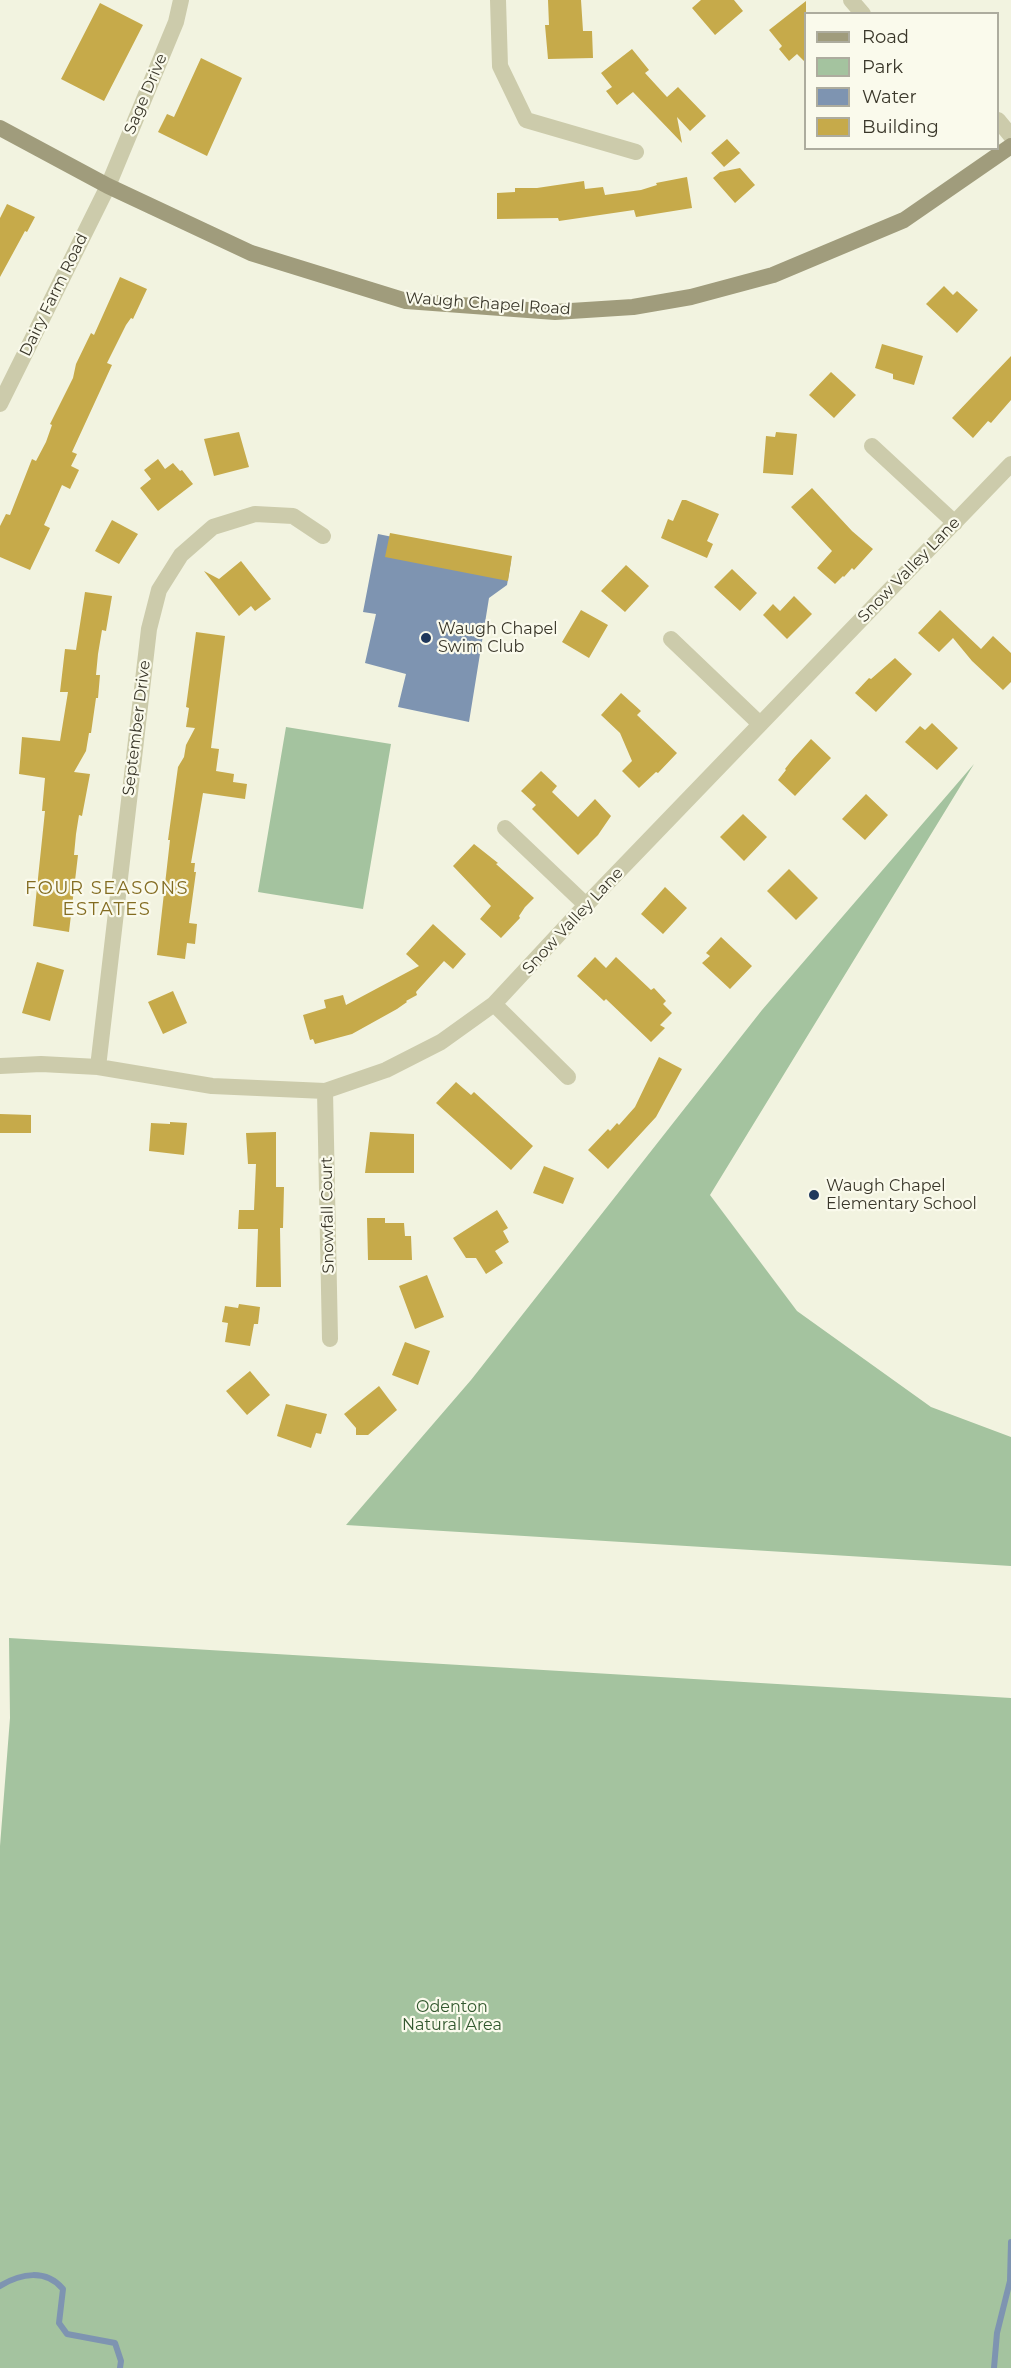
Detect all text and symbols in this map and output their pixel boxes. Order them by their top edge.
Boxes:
legend [804,12,999,150]
text: Road [862,26,909,48]
street label: Sage Drive [120,51,172,137]
text: Park [862,56,903,78]
text: Water [862,86,917,108]
text: Building [862,116,939,138]
street label: Dairy Farm Road [16,230,92,360]
street label: Waugh Chapel Road [405,289,571,319]
street label: Snow Valley Lane [854,513,964,627]
place label: Waugh Chapel Swim Club [438,619,557,657]
marker: Waugh Chapel Swim Club [419,631,433,645]
street label: September Drive [119,659,155,797]
street label: Snow Valley Lane [519,864,627,978]
district label: FOUR SEASONS ESTATES [25,878,189,920]
street label: Snowfall Court [317,1156,339,1274]
place label: Waugh Chapel Elementary School [826,1176,977,1214]
marker: Waugh Chapel Elementary School [807,1188,821,1202]
park label: Odenton Natural Area [402,1997,502,2035]

